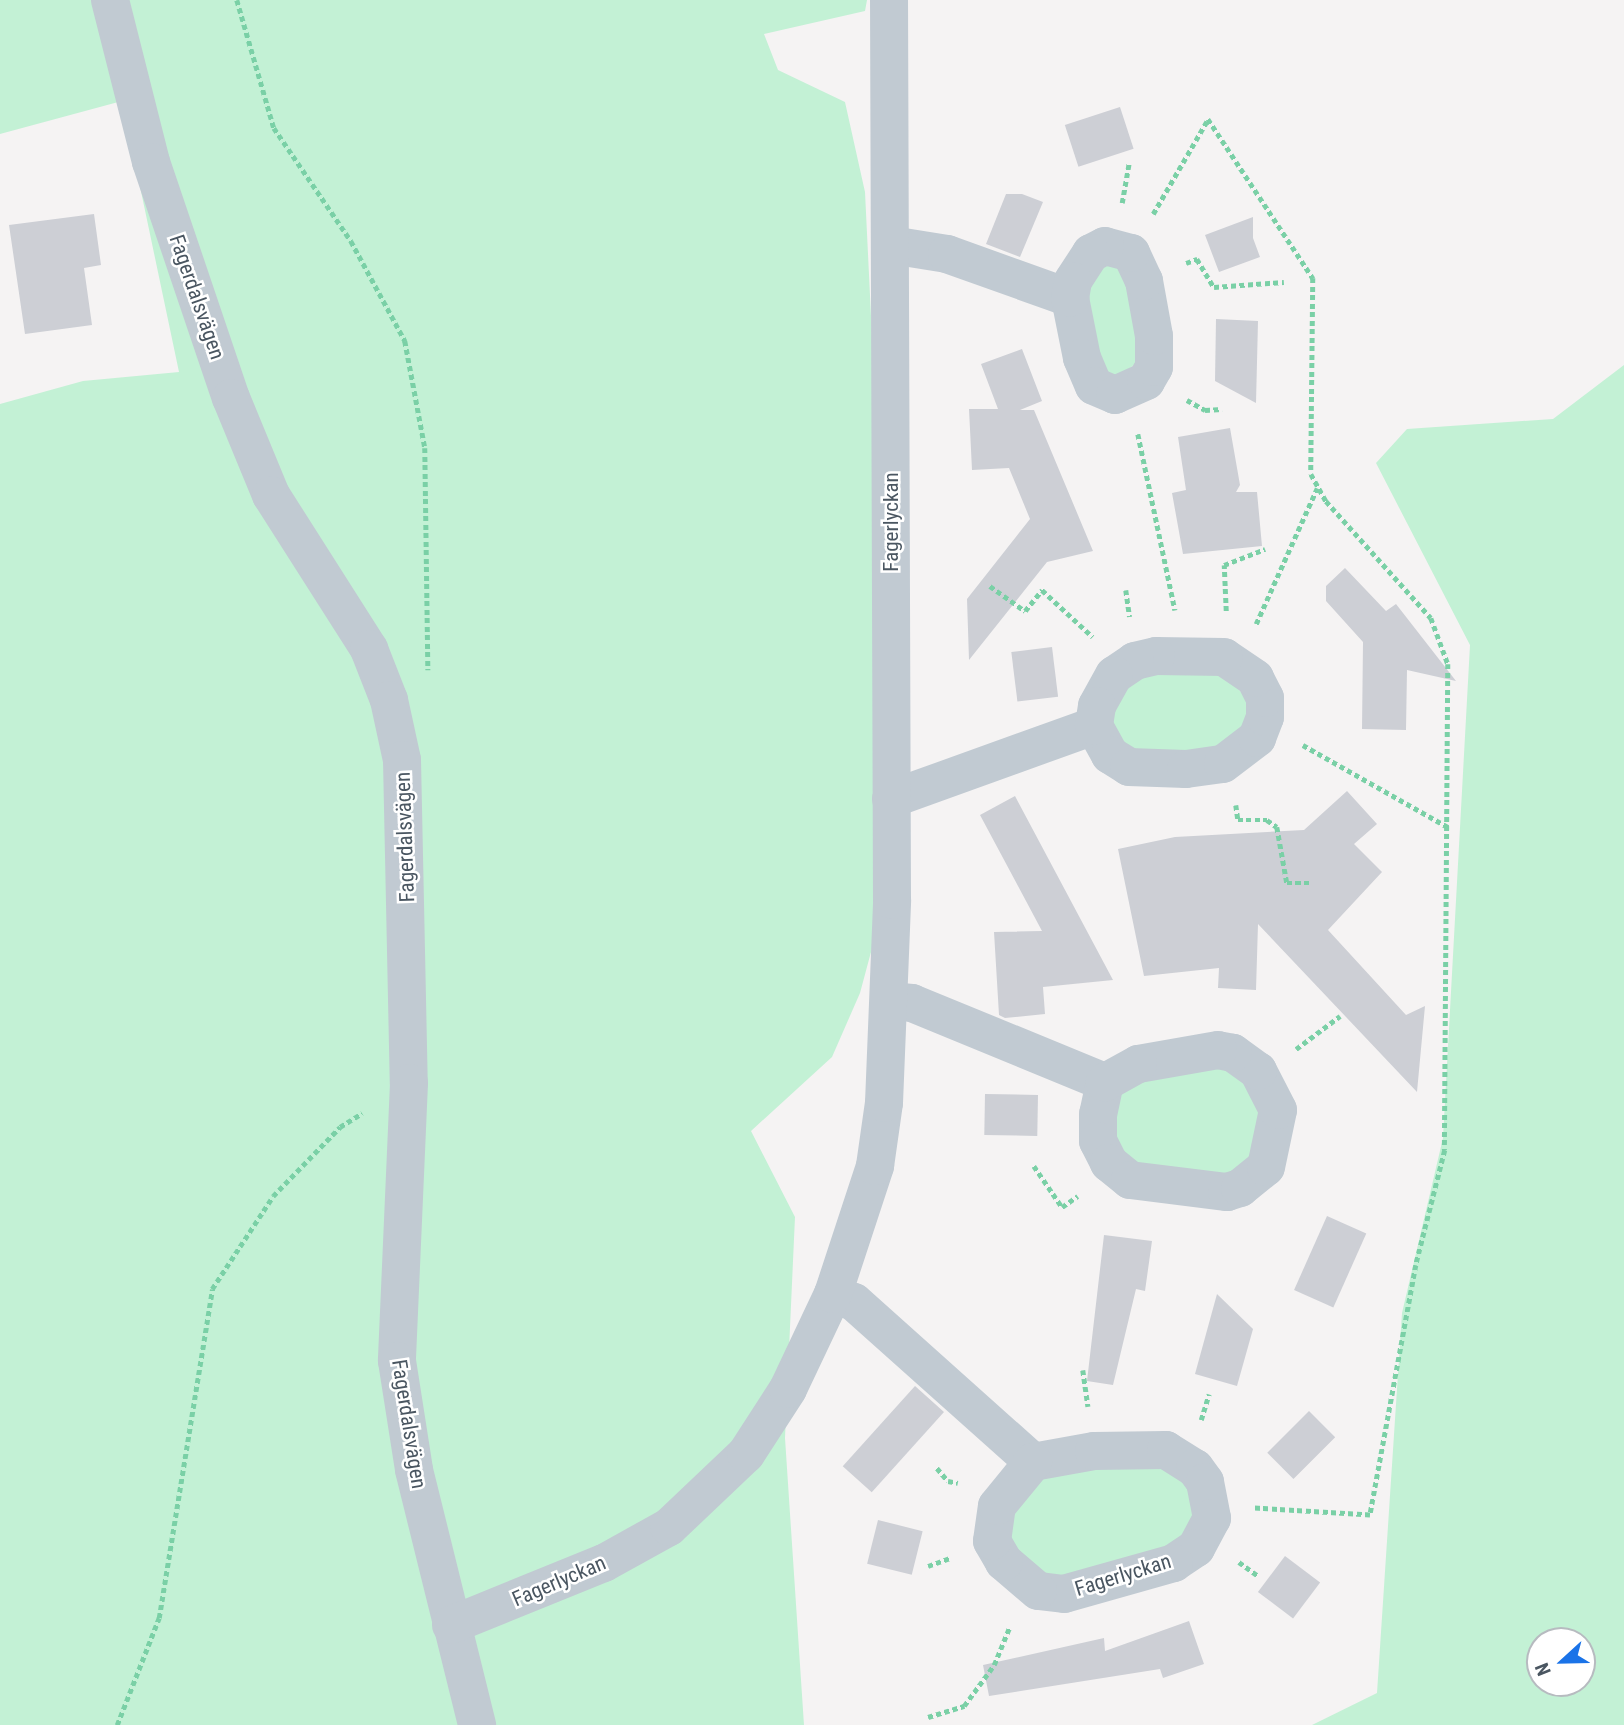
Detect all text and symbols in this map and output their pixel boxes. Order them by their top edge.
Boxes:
street label: Fagerdalsvägen [164,231,230,363]
street label: Fagerlyckan [878,472,904,572]
street label: Fagerdalsvägen [390,771,420,903]
street label: Fagerdalsvägen [386,1358,432,1490]
street label: Fagerlyckan [1072,1548,1174,1602]
street label: Fagerlyckan [508,1550,610,1612]
north arrow [1526,1627,1596,1697]
text: N [1530,1660,1556,1679]

